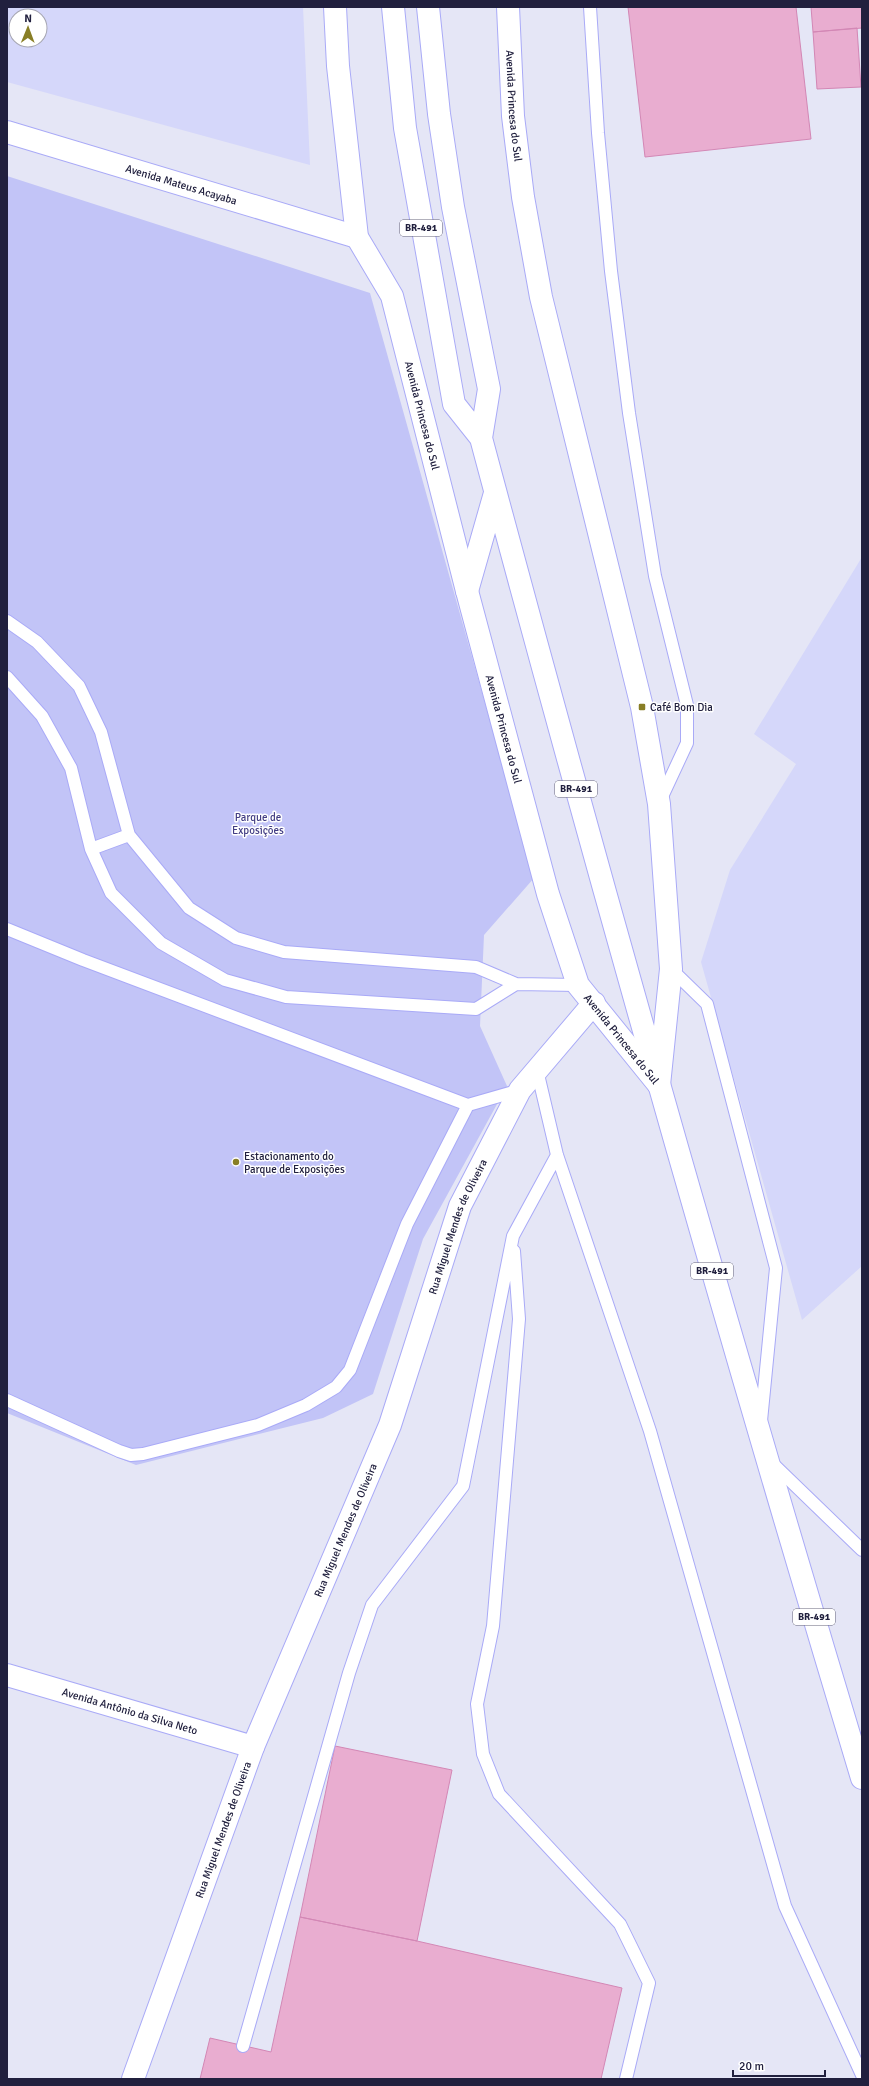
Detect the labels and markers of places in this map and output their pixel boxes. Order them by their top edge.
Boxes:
place label: Café Bom Dia [650,701,713,714]
marker: Café Bom Dia [637,702,647,712]
place label: Estacionamento do Parque de Exposições [244,1150,345,1176]
marker: Estacionamento do Parque de Exposições [231,1157,241,1167]

